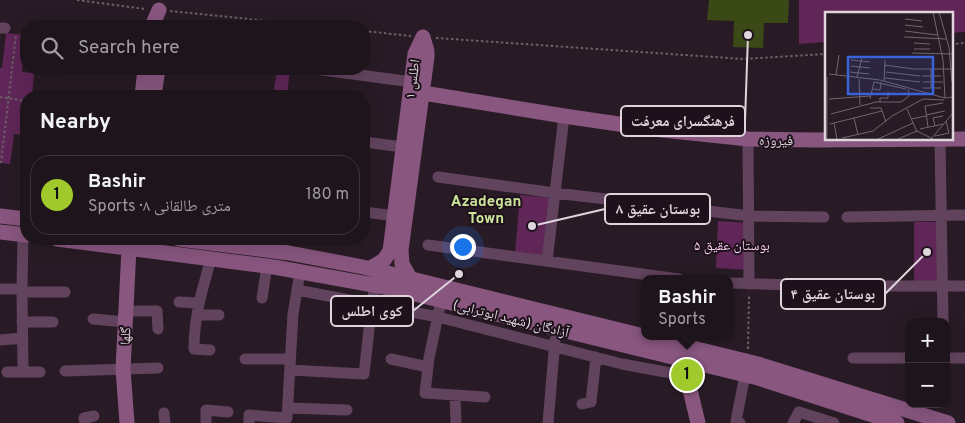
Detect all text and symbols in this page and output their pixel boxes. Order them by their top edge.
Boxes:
inset map [825,12,952,140]
search box [20,20,370,75]
icon: search [38,34,66,62]
text: Search here [78,36,180,60]
street label: اطلس ۱ [402,58,425,100]
callout: فرهنگسرای معرفت [621,106,745,136]
text: Nearby [40,109,111,136]
text: فرهنگسرای معرفت [631,113,735,132]
street label: فیروزه [759,133,793,150]
text: Bashir [88,170,146,194]
text: 1 [54,185,60,205]
text: 180 m [306,185,349,205]
district label: Azadegan Town [451,193,521,229]
callout: بوستان عقیق ۸ [605,194,710,224]
text: Sports · ۸ متری طالقانی [88,197,231,217]
text: بوستان عقیق ۸ [616,201,700,220]
your location [450,234,476,260]
park label: بوستان عقیق ۵ [694,238,770,255]
popup [641,275,733,340]
callout: بوستان عقیق ۴ [781,279,885,309]
text: Bashir [658,286,716,310]
text: بوستان عقیق ۴ [791,286,875,305]
callout: کوی اطلس [331,296,413,326]
street label: آزادگان (شهید ابوترابی) [451,297,571,342]
text: کوی اطلس [341,303,403,322]
text: Sports [658,310,706,330]
map controls [905,318,950,408]
button: + [905,318,950,363]
street label: گلها [118,326,135,346]
pin: 1 [671,356,703,394]
button: − [905,363,950,408]

